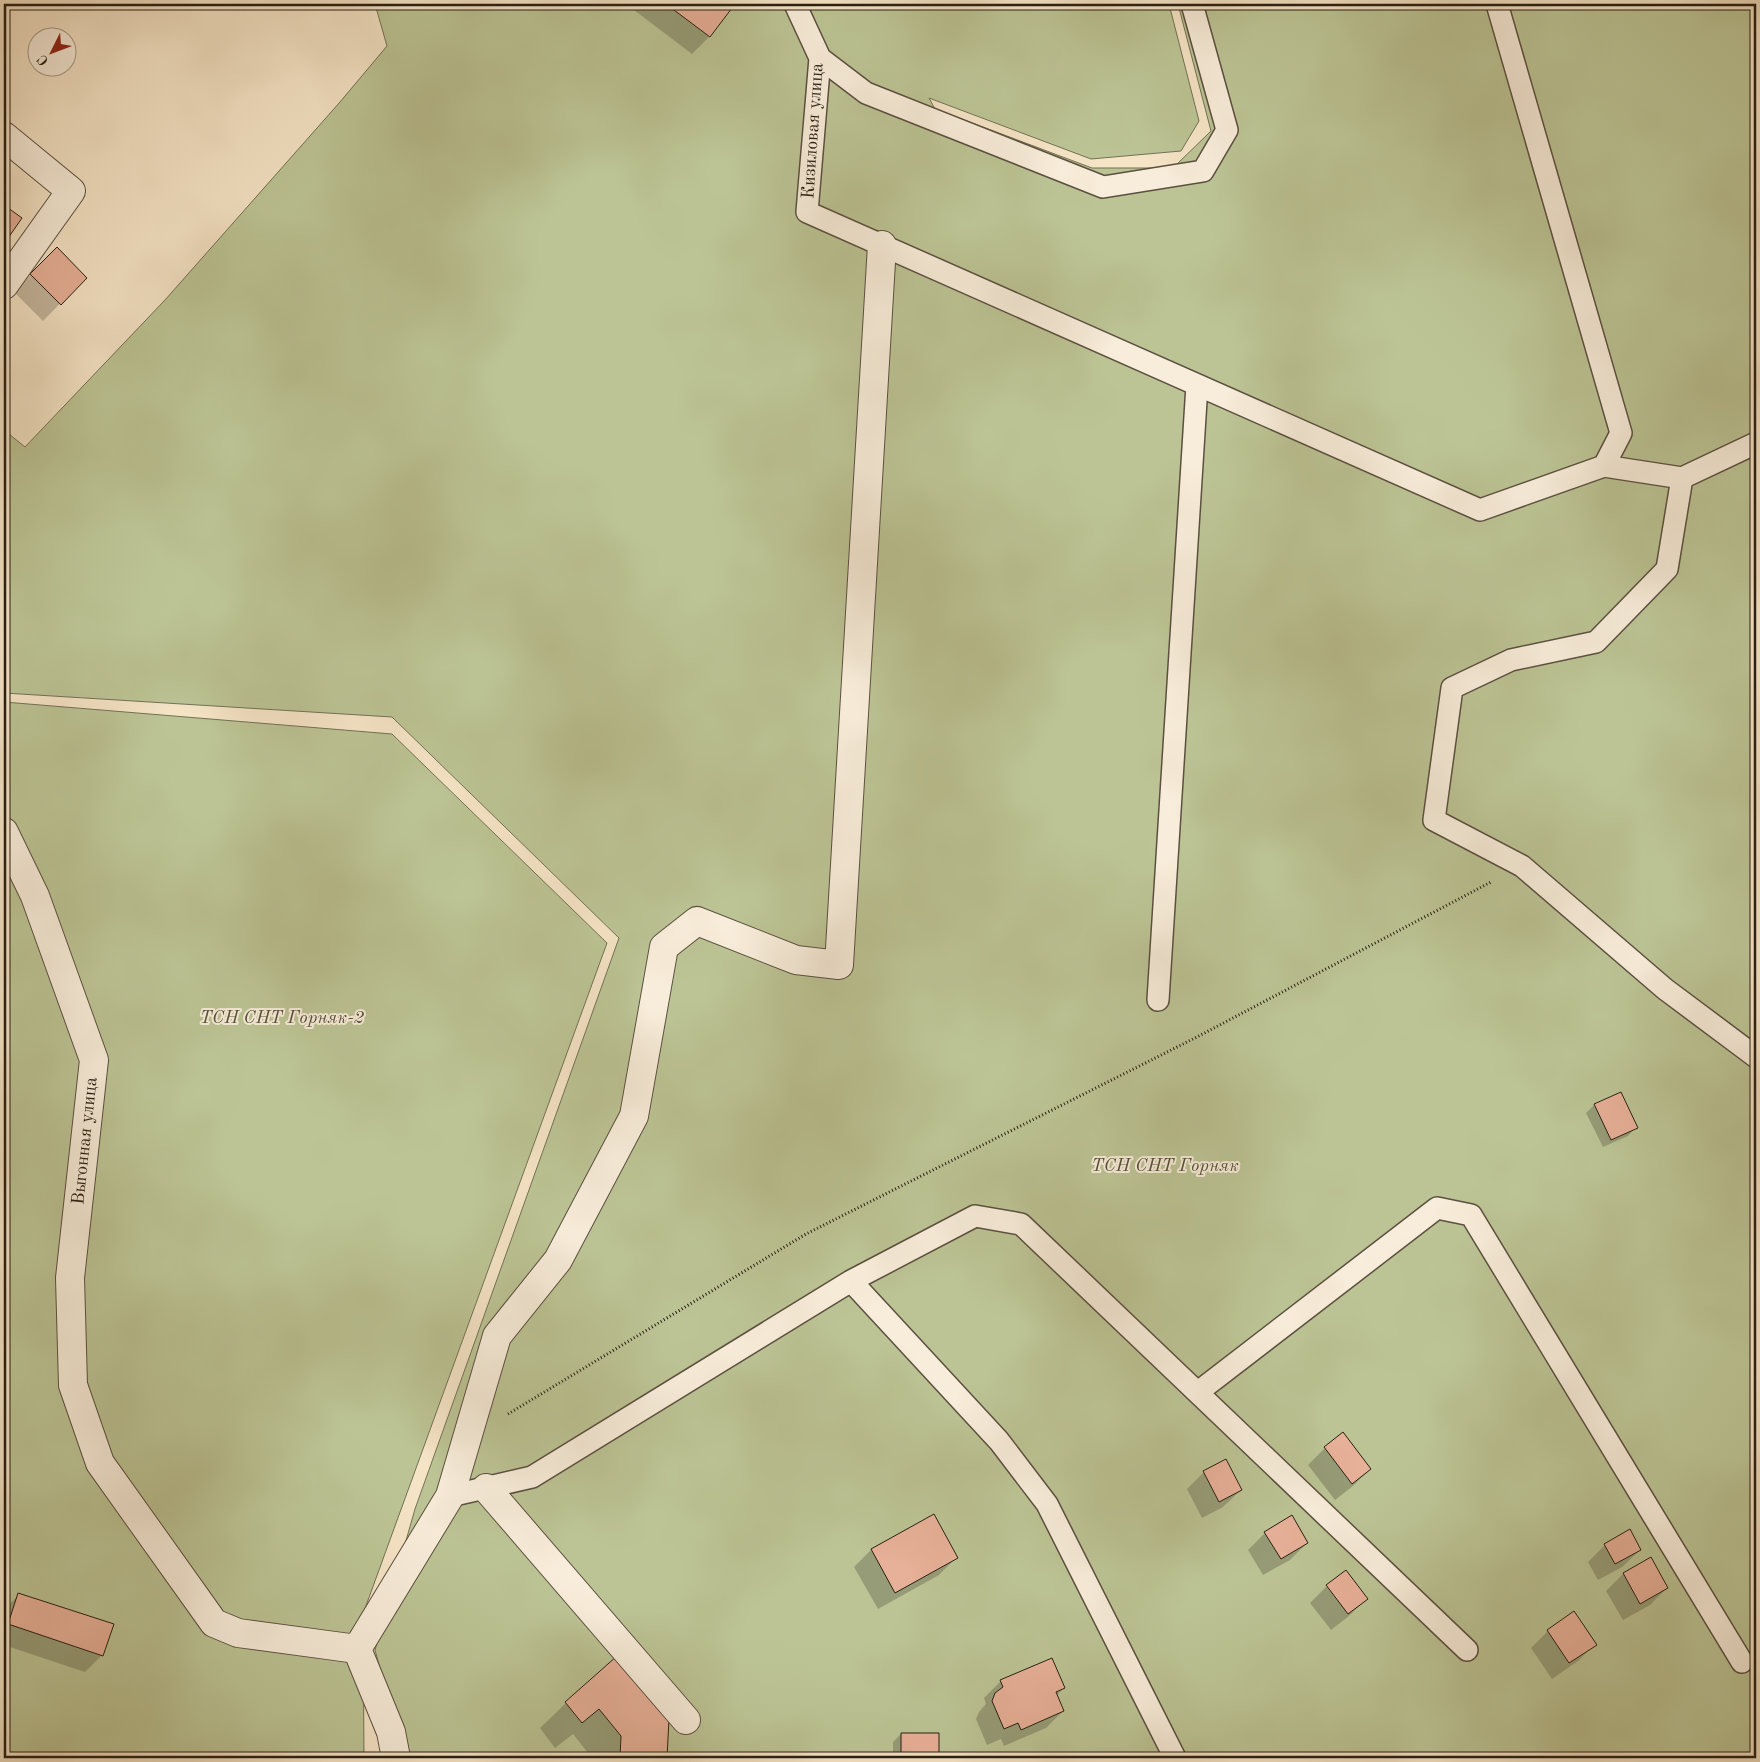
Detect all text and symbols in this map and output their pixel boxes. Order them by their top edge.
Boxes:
north arrow [28,28,78,78]
text: С [35,52,51,68]
street label: Кизиловая улица [799,62,827,200]
park label: ТСН СНТ Горняк-2 [200,1009,365,1027]
street label: Выгонная улица [69,1076,101,1206]
park label: ТСН СНТ Горняк [1091,1157,1239,1175]

